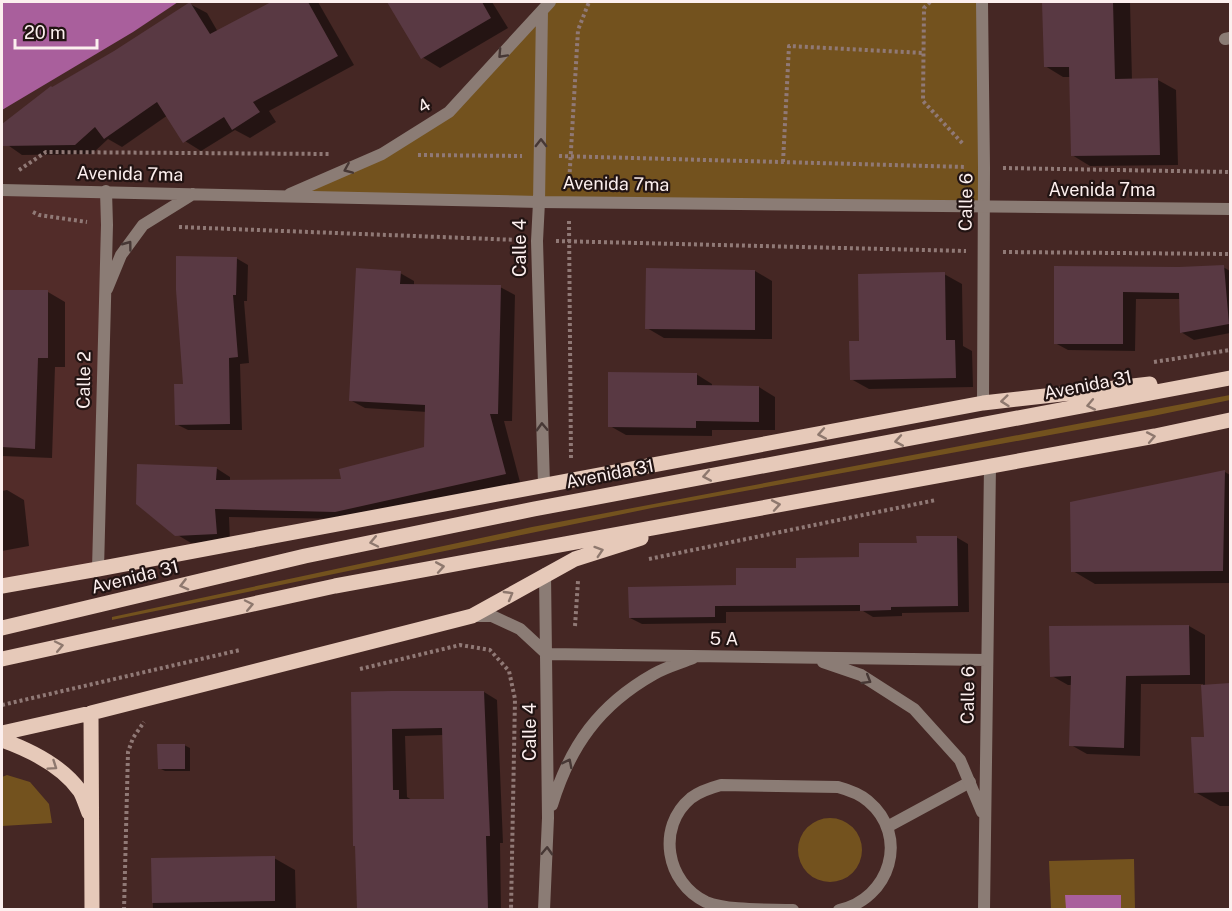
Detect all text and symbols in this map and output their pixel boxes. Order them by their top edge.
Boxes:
scale bar [15,12,98,50]
text: 20 m [24,22,66,43]
one-way arrow [498,47,509,58]
street label: 4 [413,94,434,117]
one-way arrow [534,139,547,148]
street label: Avenida 7ma [76,162,184,185]
one-way arrow [343,162,354,174]
street label: Avenida 7ma [562,172,670,195]
street label: Calle 6 [954,173,977,231]
street label: Avenida 7ma [1049,179,1155,200]
street label: Calle 4 [509,219,530,277]
one-way arrow [121,241,132,252]
street label: Calle 2 [72,351,95,409]
street label: Avenida 31 [1042,366,1134,403]
one-way arrow [1001,394,1010,407]
one-way arrow [1086,398,1096,411]
one-way arrow [536,422,549,431]
one-way arrow [817,427,827,440]
one-way arrow [1145,431,1155,444]
one-way arrow [894,434,904,447]
street label: Avenida 31 [564,455,656,492]
one-way arrow [702,469,712,481]
one-way arrow [771,499,781,512]
one-way arrow [369,535,379,548]
one-way arrow [593,546,604,559]
street label: Avenida 31 [89,556,181,598]
one-way arrow [435,561,445,574]
one-way arrow [179,578,189,591]
one-way arrow [503,591,513,602]
one-way arrow [244,599,254,612]
street label: 5 A [709,628,739,649]
one-way arrow [53,640,63,653]
street label: Calle 6 [956,666,979,724]
one-way arrow [861,672,871,684]
street label: Calle 4 [519,703,540,761]
one-way arrow [560,758,572,769]
one-way arrow [47,759,57,771]
one-way arrow [540,847,553,856]

